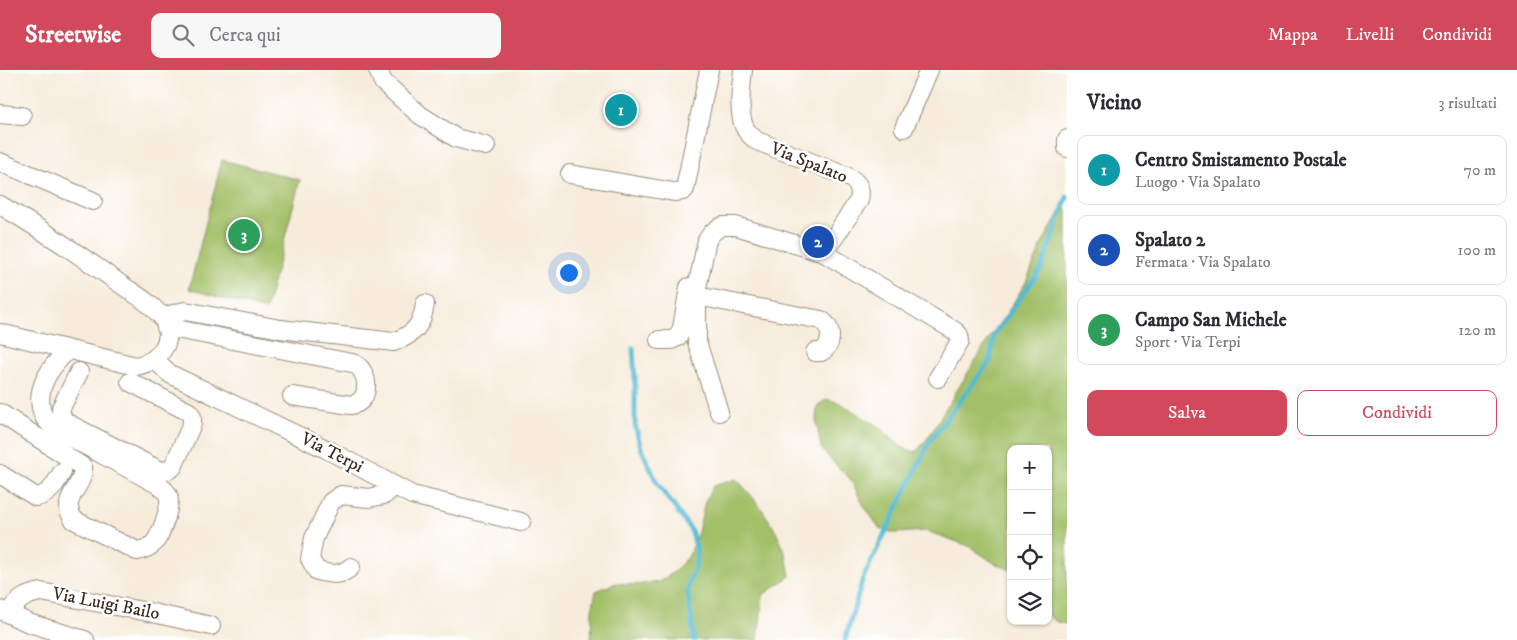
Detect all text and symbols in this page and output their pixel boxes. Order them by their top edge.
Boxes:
search box [151,13,501,58]
text: Streetwise [25,20,121,50]
icon: search [169,21,197,49]
text: Cerca qui [209,24,281,47]
text: Mappa [1268,24,1318,46]
text: Livelli [1346,24,1394,46]
text: Condividi [1422,24,1492,46]
text: Vicino [1087,90,1141,116]
pin: 1 [605,91,637,129]
text: 3 risultati [1439,93,1497,113]
street label: Via Spalato [766,137,851,188]
text: Centro Smistamento Postale [1135,149,1347,172]
text: 1 [1101,160,1107,180]
text: 70 m [1464,160,1496,180]
text: Luogo · Via Spalato [1135,172,1260,192]
pin: 3 [228,216,260,254]
pin: 2 [802,223,834,261]
text: Spalato 2 [1135,229,1205,252]
text: 2 [1100,240,1108,260]
text: 100 m [1458,240,1496,260]
text: Fermata · Via Spalato [1135,252,1271,272]
your location [556,260,582,286]
text: Campo San Michele [1135,309,1287,332]
text: 3 [1101,320,1107,340]
text: 120 m [1458,320,1496,340]
text: Sport · Via Terpi [1135,332,1241,352]
button: Salva [1087,390,1287,436]
button: Condividi [1297,390,1497,436]
street label: Via Terpi [296,428,367,478]
map controls [1007,445,1052,625]
button: + [1007,445,1052,490]
button: − [1007,490,1052,535]
button: locate [1007,535,1052,580]
button: layers [1007,580,1052,625]
street label: Via Luigi Bailo [50,583,162,625]

